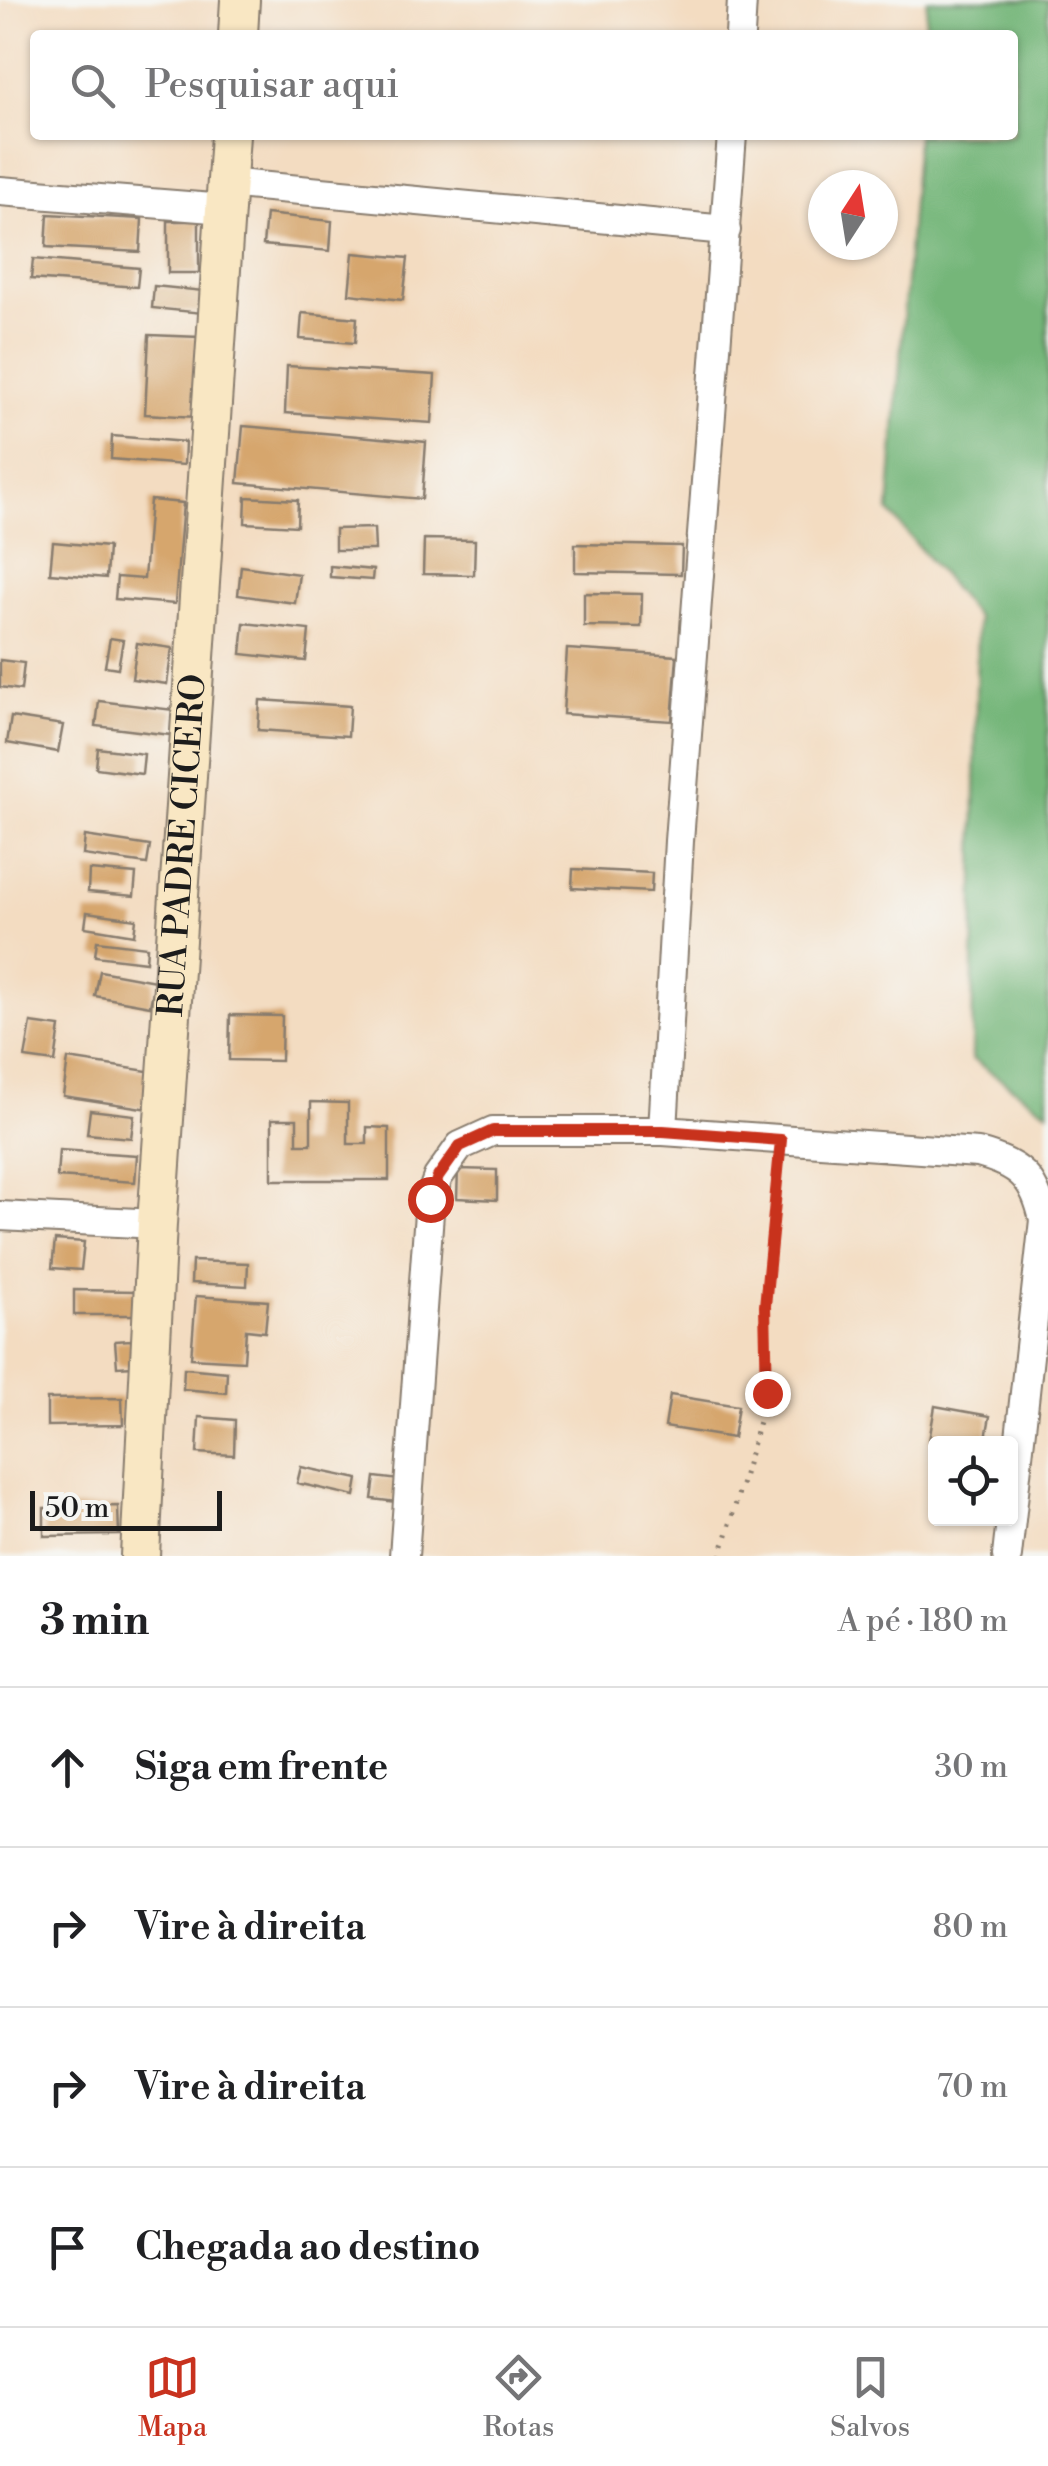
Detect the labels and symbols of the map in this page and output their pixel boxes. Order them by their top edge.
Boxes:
north arrow [808,170,898,260]
street label: RUA PADRE CICERO [149,672,215,1018]
route start [408,1177,454,1223]
route end [745,1371,791,1417]
scale bar [30,1486,222,1530]

